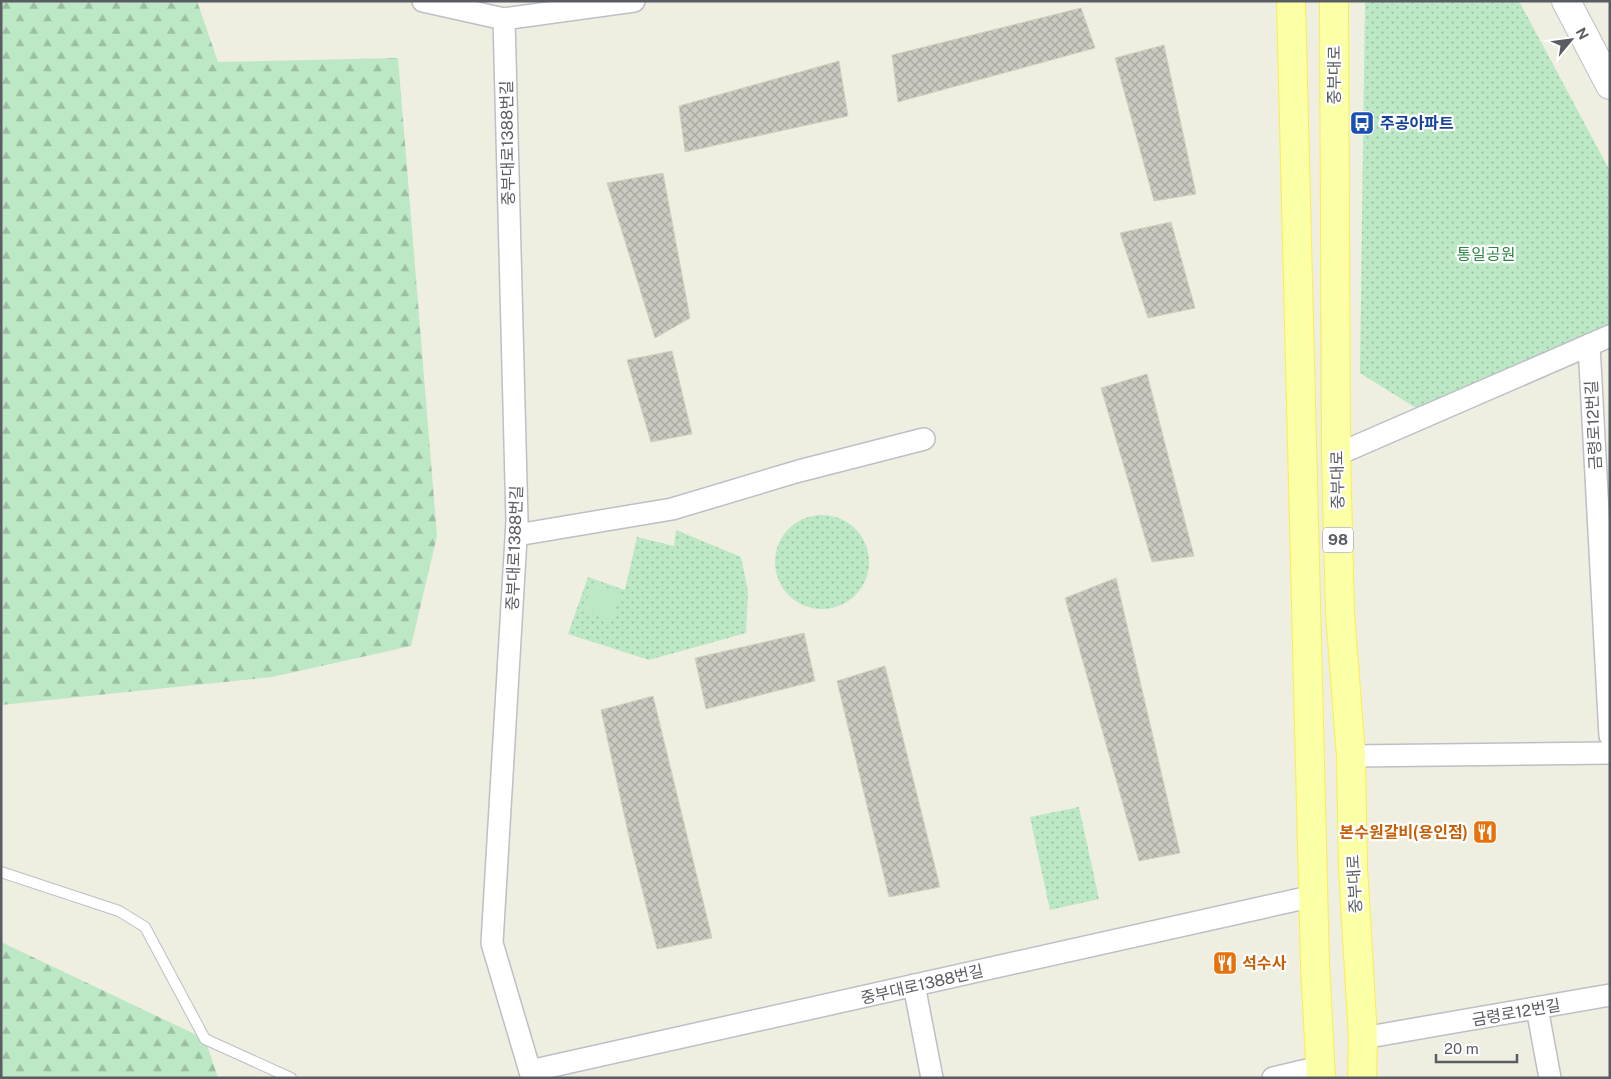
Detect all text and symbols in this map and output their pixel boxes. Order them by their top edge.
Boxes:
north arrow [1546,15,1596,65]
text: N [1573,25,1592,42]
street label: 중부대로 [1325,45,1344,104]
street label: 중부대로1388번길 [497,80,518,206]
bus stop icon: 주공아파트 [1349,110,1375,136]
place label: 주공아파트 [1380,114,1454,133]
park label: 통일공원 [1457,245,1515,264]
street label: 금령로12번길 [1582,380,1605,470]
street label: 중부대로 [1327,450,1348,510]
street label: 중부대로1388번길 [503,485,526,611]
road number: 98 [1323,528,1353,552]
restaurant icon: 본수원갈비(용인점) [1472,819,1498,845]
place label: 본수원갈비(용인점) [1340,823,1468,842]
street label: 중부대로 [1343,854,1366,914]
restaurant icon: 석수사 [1212,950,1238,976]
place label: 석수사 [1242,954,1286,973]
street label: 중부대로1388번길 [859,961,985,1008]
street label: 금령로12번길 [1470,995,1562,1030]
scale bar [1436,1032,1517,1064]
text: 20 m [1444,1040,1479,1057]

